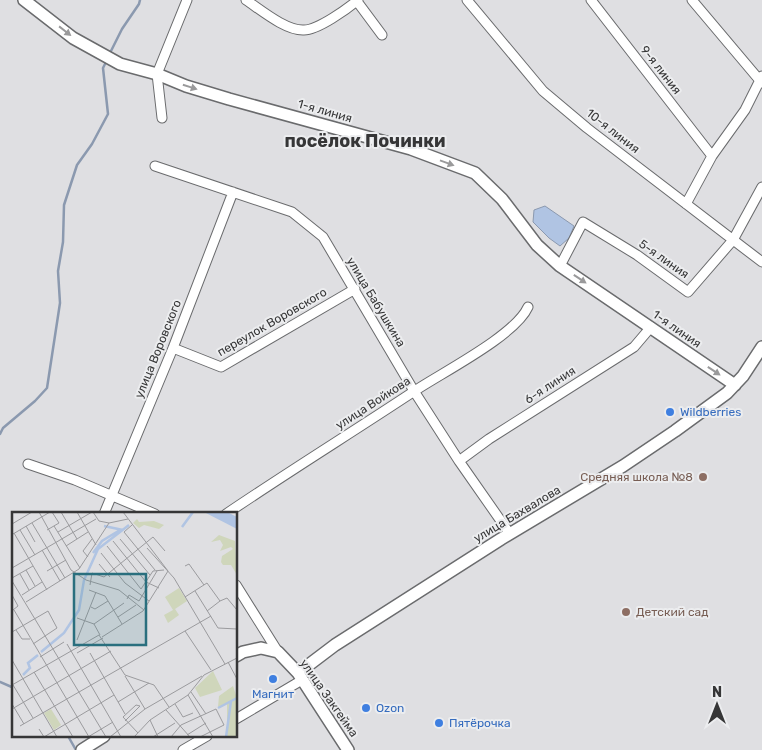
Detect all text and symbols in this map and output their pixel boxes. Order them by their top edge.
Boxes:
one-way arrow [58,26,72,36]
street label: 9-я линия [638,43,684,97]
one-way arrow [183,84,198,91]
street label: 1-я линия [296,97,354,125]
street label: 10-я линия [584,106,642,156]
district label: посёлок Починки [284,130,446,152]
one-way arrow [439,160,454,167]
street label: 5-я линия [636,237,692,281]
street label: улица Бабушкина [344,254,408,350]
one-way arrow [573,274,587,284]
street label: переулок Воровского [215,285,329,359]
street label: улица Воровского [132,298,184,400]
street label: 1-я линия [650,307,704,351]
street label: 6-я линия [522,363,578,407]
one-way arrow [707,366,721,375]
street label: улица Войкова [333,374,413,432]
place label: Wildberries [680,405,741,419]
marker: Wildberries [664,406,676,418]
place label: Средняя школа №8 [580,470,693,484]
marker: Средняя школа №8 [697,471,709,483]
street label: улица Бахвалова [471,483,563,545]
inset map [12,512,238,738]
place label: Детский сад [636,605,708,619]
marker: Детский сад [620,606,632,618]
street label: улица Закгейма [297,656,361,740]
marker: Магнит [267,673,279,685]
north arrow [692,680,742,730]
text: N [712,684,722,701]
place label: Магнит [252,687,294,701]
place label: Ozon [376,701,404,715]
marker: Ozon [360,702,372,714]
place label: Пятёрочка [449,716,511,730]
marker: Пятёрочка [433,717,445,729]

